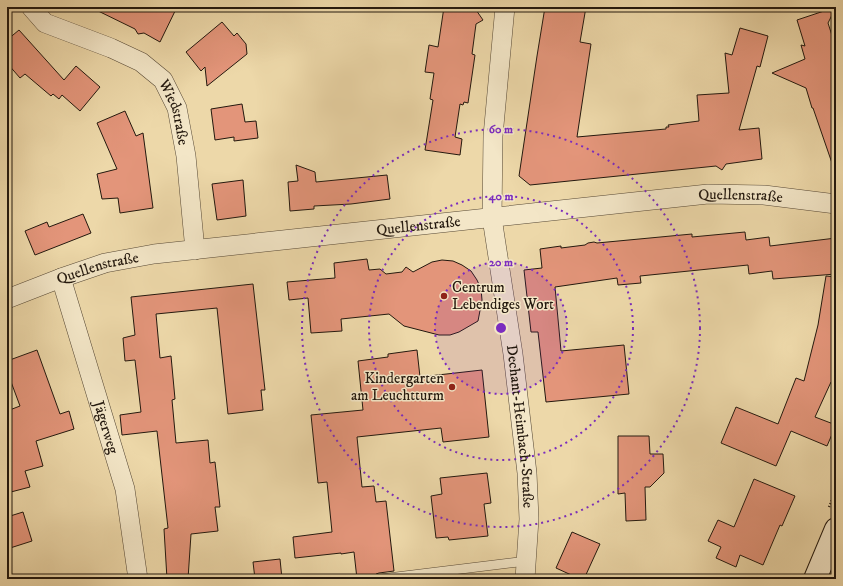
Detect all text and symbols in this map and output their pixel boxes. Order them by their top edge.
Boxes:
street label: Wiedstraße [154,75,193,147]
text: 60 m [489,122,513,137]
street label: Quellenstraße [697,184,784,207]
text: 40 m [488,189,513,204]
street label: Quellenstraße [375,212,461,240]
street label: Quellenstraße [54,248,140,289]
text: 20 m [489,255,513,270]
place label: Centrum Lebendiges Wort [452,278,554,314]
marker: Centrum Lebendiges Wort [439,291,449,301]
centre of rings [494,321,508,335]
street label: Dechant-Heimbach-Straße [502,343,538,509]
place label: Kindergarten am Leuchtturm [351,369,444,405]
marker: Kindergarten am Leuchtturm [447,382,457,392]
street label: Jägerweg [88,397,123,457]

